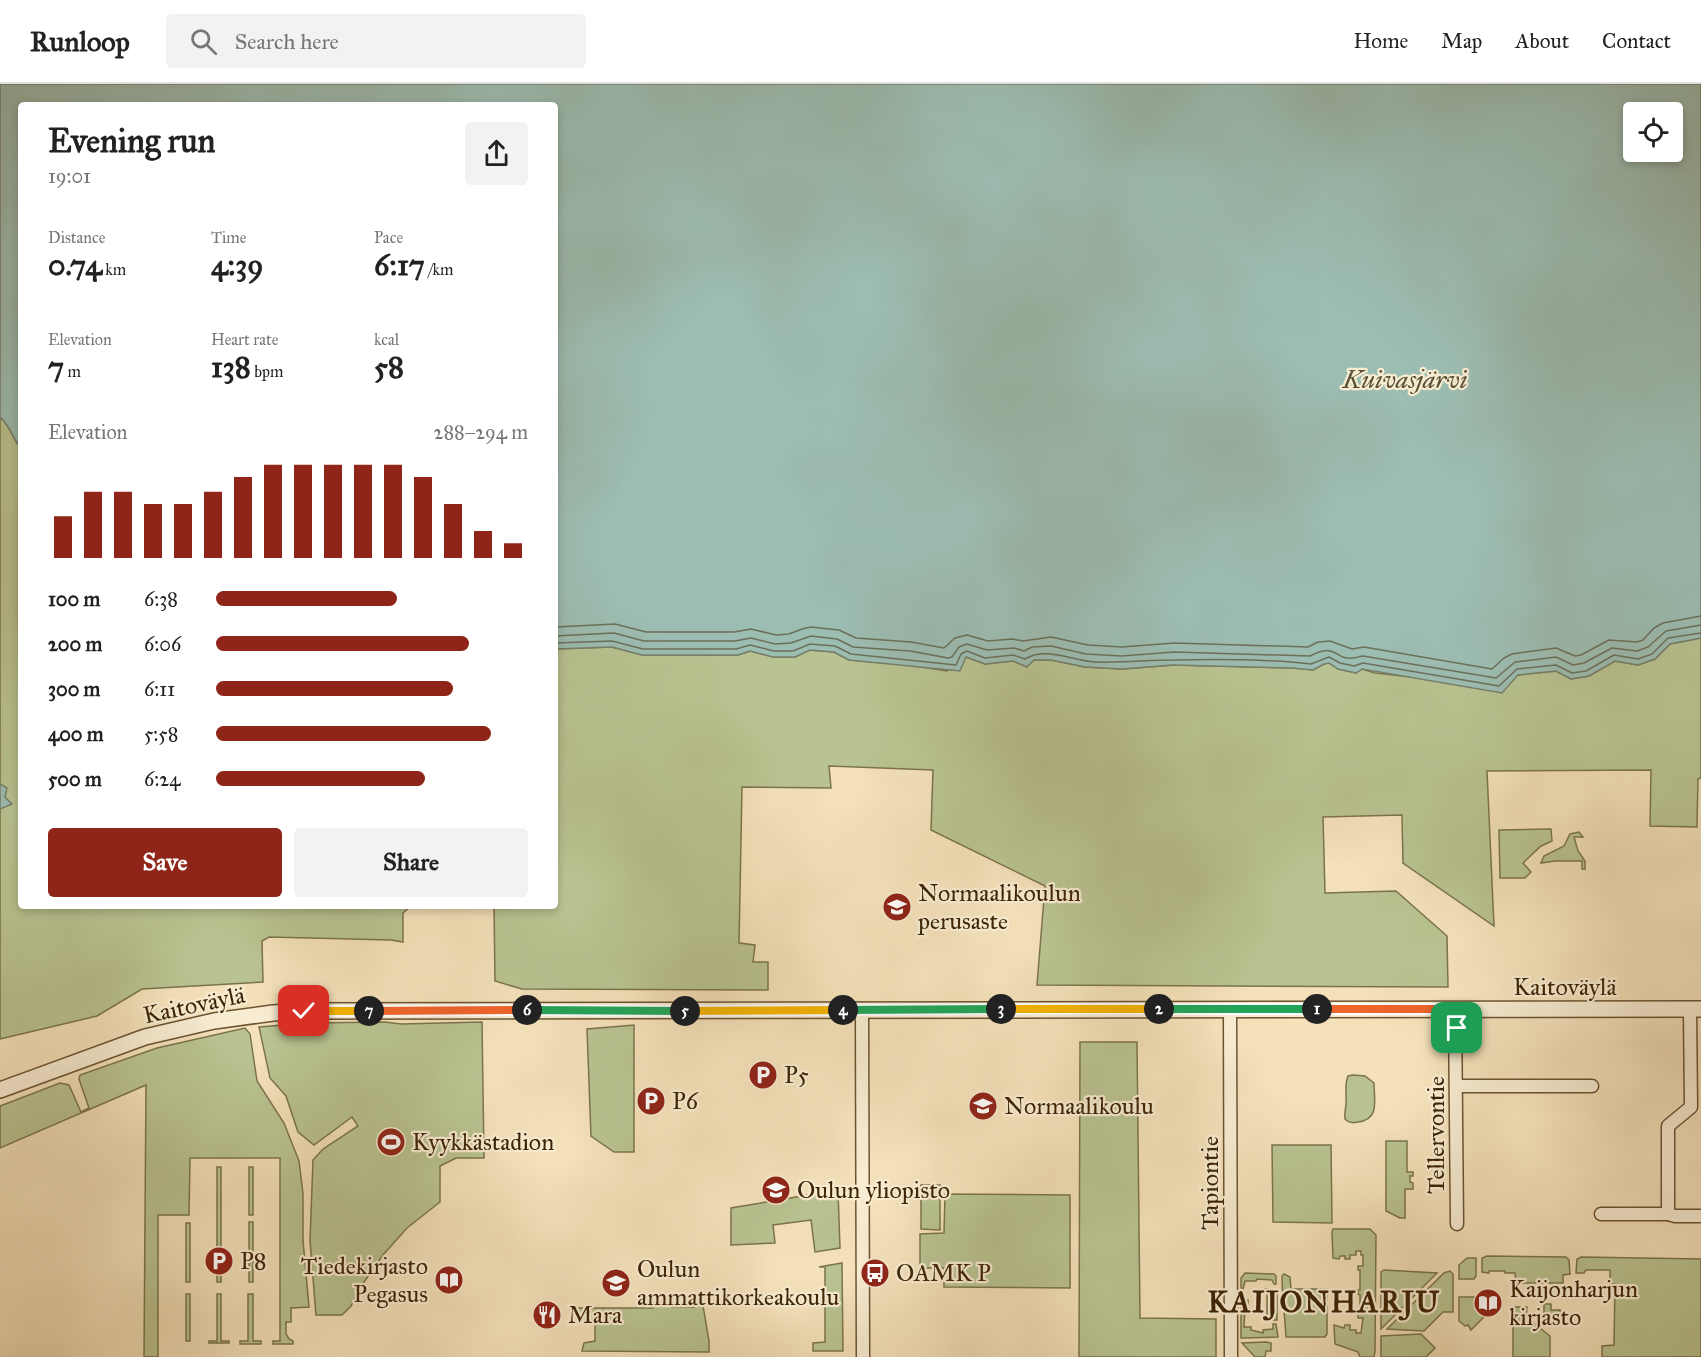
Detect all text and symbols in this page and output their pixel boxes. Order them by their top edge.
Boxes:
search box [166,14,586,68]
text: Runloop [30,24,130,59]
icon: search [187,25,220,58]
text: Search here [235,28,339,55]
text: Home [1353,28,1408,54]
text: Map [1441,28,1482,54]
text: About [1515,28,1569,54]
text: Contact [1602,28,1671,54]
map controls [1623,102,1683,162]
button: locate [1623,102,1683,162]
text: Evening run [48,121,215,161]
button: share [465,122,528,185]
text: 19:01 [48,164,91,188]
text: Distance [48,228,105,247]
text: Time [211,228,246,247]
text: Pace [374,228,403,247]
text: 0.74 [48,247,102,283]
text: 4:39 [211,247,263,283]
text: 6:17 [374,247,425,283]
text: km [102,260,126,279]
text: /km [425,260,453,279]
text: Elevation [48,330,112,349]
text: Heart rate [211,330,278,349]
text: kcal [374,330,399,349]
text: 7 [48,349,64,385]
text: 138 [211,349,251,385]
text: 58 [374,349,404,385]
text: m [64,362,81,381]
text: bpm [251,362,283,381]
water label: Kuivasjärvi [1341,363,1468,395]
text: Elevation [48,420,127,444]
text: 288–294 m [434,420,528,444]
text: 100 m [48,587,100,611]
text: 6:38 [144,587,178,611]
text: 200 m [48,632,102,656]
text: 6:06 [144,632,181,656]
text: 300 m [48,677,100,701]
text: 6:11 [144,677,175,701]
text: 400 m [48,722,104,746]
text: 5:58 [144,722,178,746]
text: 500 m [48,767,102,791]
text: 6:24 [144,767,180,791]
button: Save [48,828,282,897]
button: Share [294,828,528,897]
place label: Normaalikoulun perusaste [917,878,1081,936]
school or university icon: Normaalikoulun perusaste [881,891,913,923]
street label: Kaitoväylä [1513,972,1618,1002]
street label: Kaitoväylä [140,979,248,1030]
pin [278,985,329,1036]
icon: check [287,994,320,1027]
pin: 3 [986,994,1016,1024]
pin: 2 [1144,994,1174,1024]
pin: 1 [1302,994,1332,1024]
pin: 6 [512,995,542,1025]
pin: 4 [828,995,858,1025]
pin: 7 [354,996,384,1026]
pin: 5 [670,996,700,1026]
text: 3 [998,999,1004,1018]
text: 2 [1155,999,1163,1018]
text: 1 [1314,999,1320,1018]
text: 6 [523,1000,531,1019]
text: 4 [839,1000,847,1019]
text: 7 [365,1001,373,1020]
text: 5 [681,1001,689,1020]
pin [1431,1002,1482,1053]
icon: arrive [1440,1011,1473,1044]
parking icon: P5 [747,1059,779,1091]
place label: P5 [784,1060,809,1090]
street label: Tellervontie [1421,1076,1451,1194]
parking icon: P6 [635,1085,667,1117]
place label: P6 [672,1086,699,1116]
school or university icon: Normaalikoulu [967,1090,999,1122]
place label: Normaalikoulu [1004,1091,1154,1121]
sports icon: Kyykkästadion [375,1126,407,1158]
place label: Kyykkästadion [412,1127,554,1157]
street label: Tapiontie [1195,1136,1225,1230]
school or university icon: Oulun yliopisto [760,1174,792,1206]
place label: Oulun yliopisto [797,1175,950,1205]
parking icon: P8 [203,1245,235,1277]
place label: P8 [240,1246,267,1276]
place label: Tiedekirjasto Pegasus [301,1251,428,1309]
place label: Oulun ammattikorkeakoulu [637,1254,839,1312]
bus stop icon: OAMK P [859,1257,891,1289]
place label: OAMK P [896,1258,991,1288]
library icon: Tiedekirjasto Pegasus [433,1264,465,1296]
school or university icon: Oulun ammattikorkeakoulu [600,1267,632,1299]
place label: Kaijonharjun kirjasto [1509,1274,1638,1332]
district label: KAIJONHARJU [1208,1284,1440,1321]
library icon: Kaijonharjun kirjasto [1472,1287,1504,1319]
restaurant icon: Mara [531,1299,563,1331]
place label: Mara [568,1300,623,1330]

